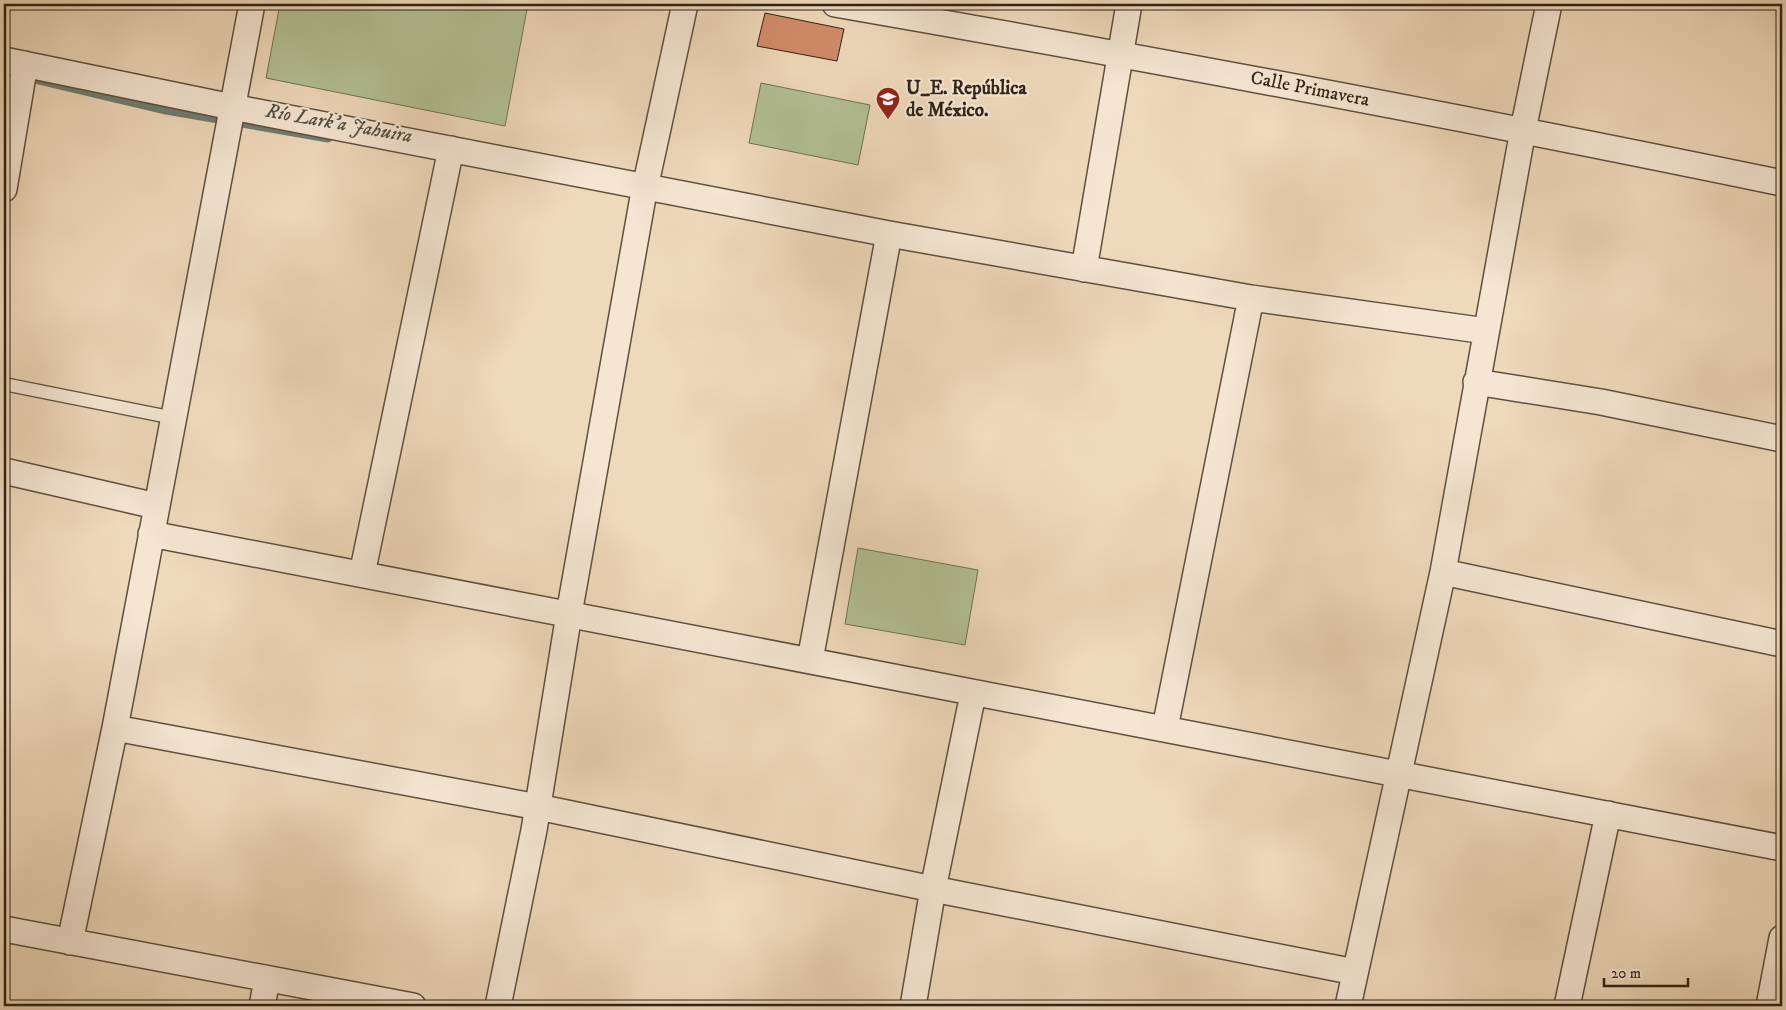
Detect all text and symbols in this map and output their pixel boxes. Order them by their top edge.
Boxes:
street label: Calle Primavera [1249,66,1371,112]
place label: U_E. República de México. [906,77,1027,122]
school or university icon: U_E. República de México. [875,86,901,120]
water label: Río Lark’a Jahuira [263,99,414,149]
scale bar [1604,955,1687,987]
text: 20 m [1611,964,1641,983]

